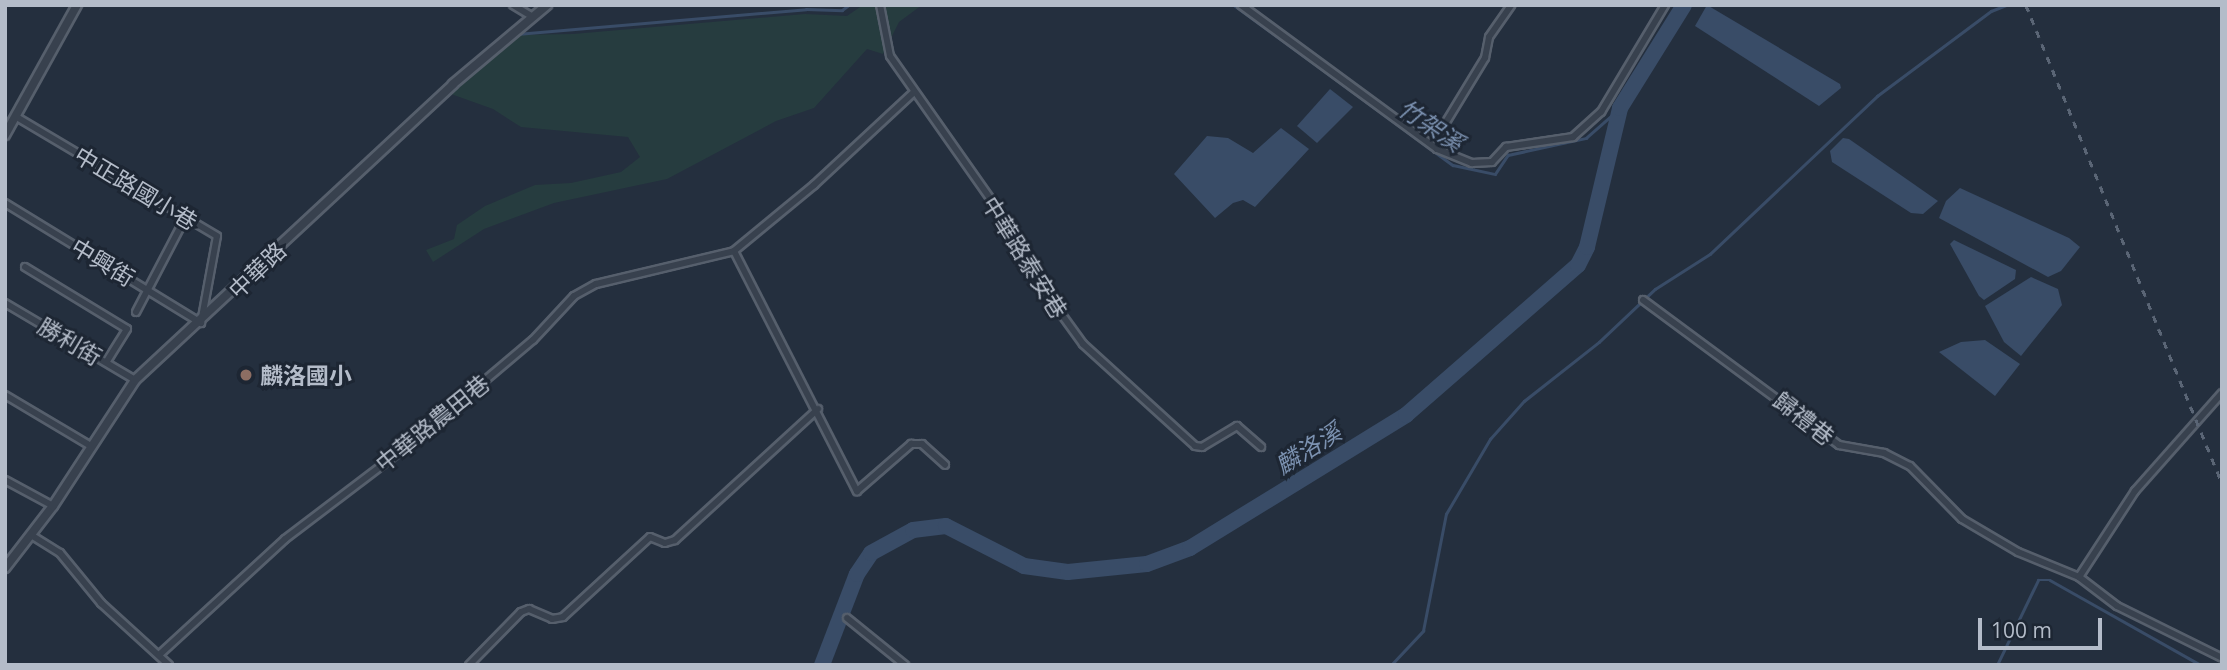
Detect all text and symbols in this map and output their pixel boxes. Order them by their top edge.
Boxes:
water label: 竹架溪 [1393,93,1469,157]
street label: 中正路國小巷 [70,141,202,235]
street label: 中華路泰安巷 [977,191,1073,323]
street label: 中興街 [66,232,140,292]
street label: 中華路 [223,236,291,304]
street label: 勝利街 [33,311,107,371]
place label: 麟洛國小 [260,361,352,389]
marker: 麟洛國小 [238,367,254,383]
street label: 中華路農田巷 [370,369,494,477]
street label: 歸禮巷 [1768,386,1840,450]
water label: 麟洛溪 [1270,417,1346,479]
scale bar [1982,604,2106,648]
text: 100 m [1991,616,2052,644]

